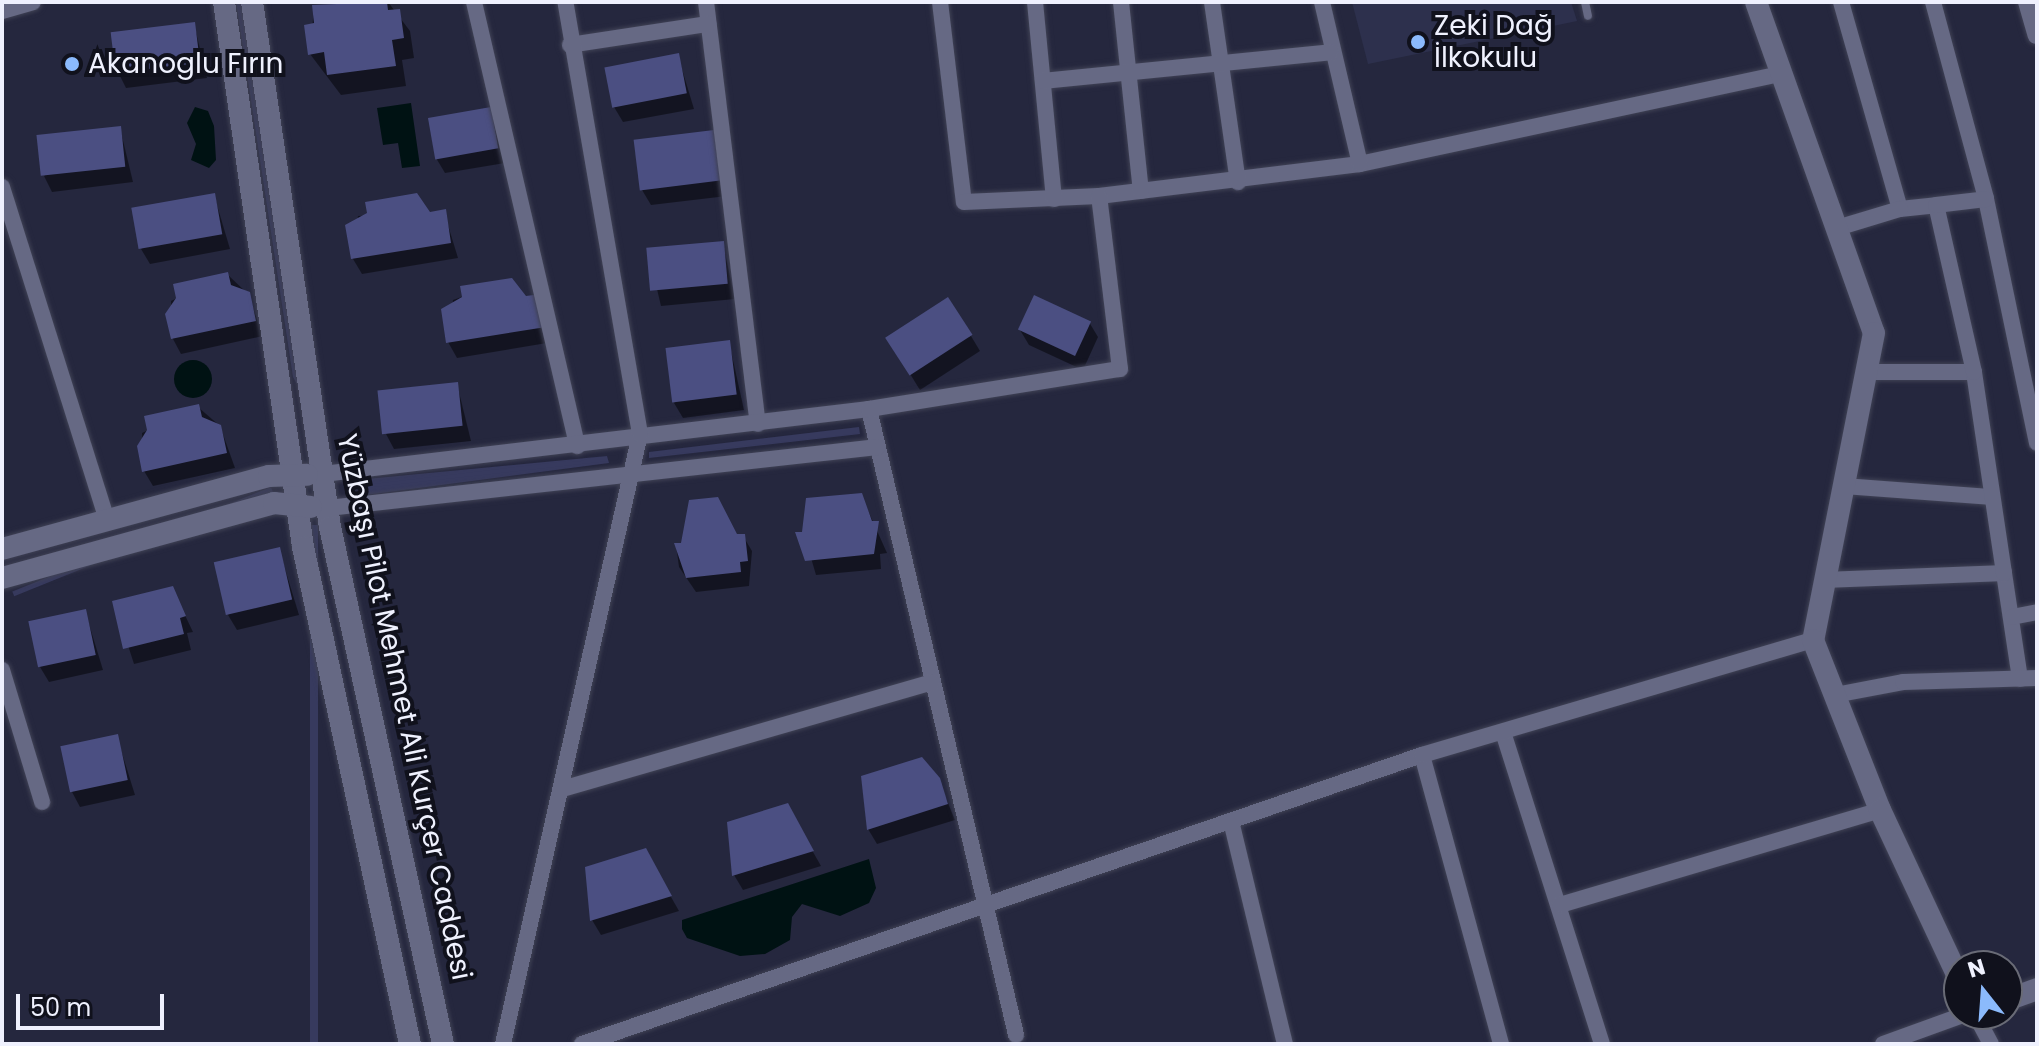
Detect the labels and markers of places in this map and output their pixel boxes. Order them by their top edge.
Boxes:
place label: Zeki Dağ İlkokulu [1434,9,1553,75]
marker: Zeki Dağ İlkokulu [1409,33,1427,51]
place label: Akanoglu Fırın [88,47,284,81]
marker: Akanoglu Fırın [63,55,81,73]

